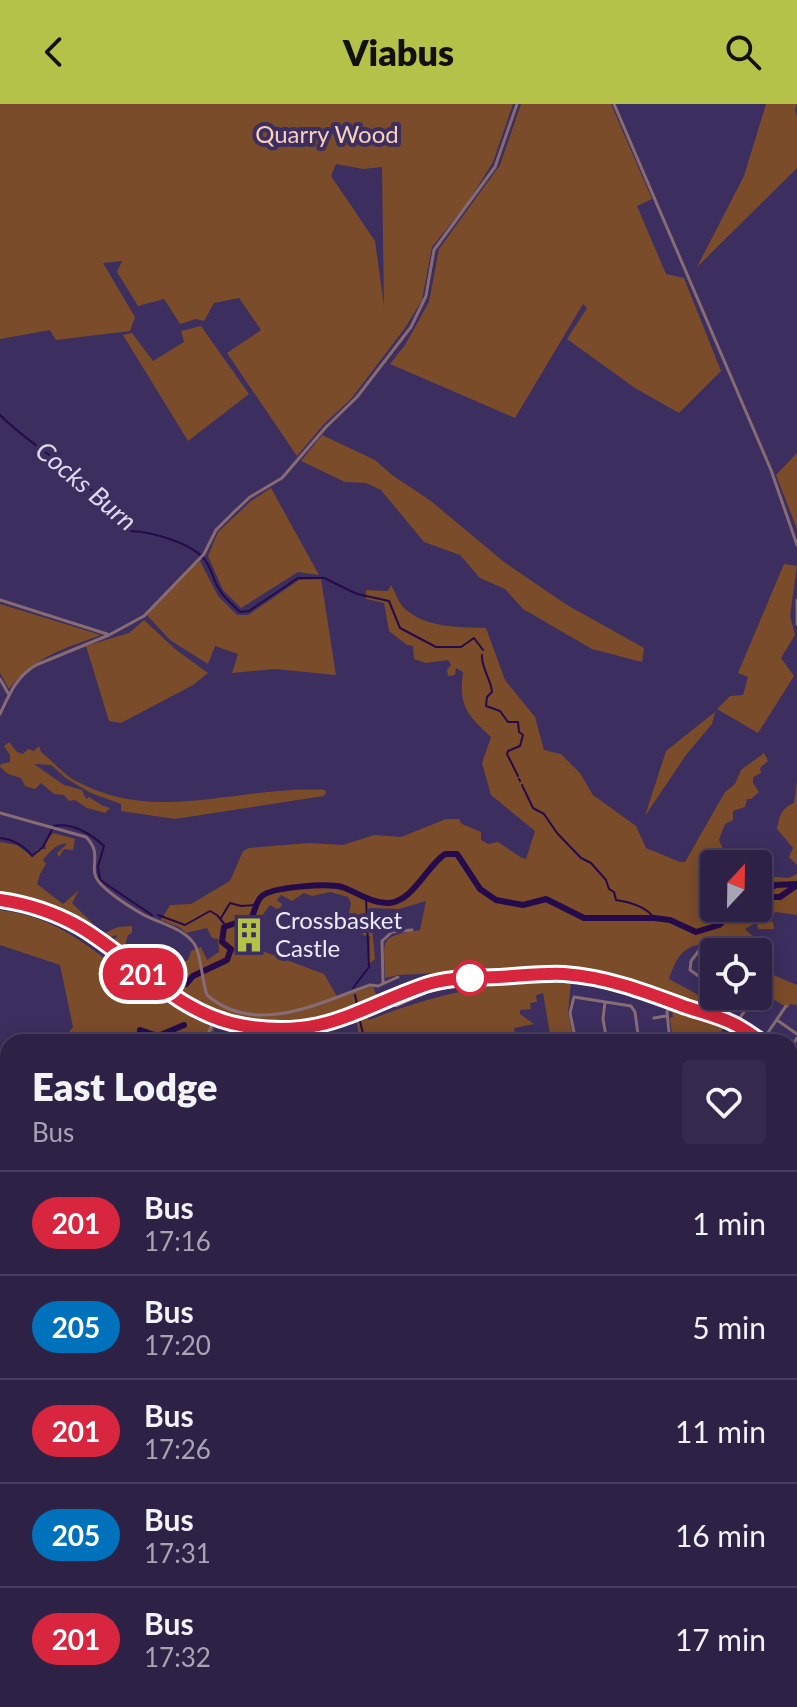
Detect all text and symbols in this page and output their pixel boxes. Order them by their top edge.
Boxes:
icon: back [32,30,76,74]
text: Viabus [343,30,454,74]
icon: search [721,30,765,74]
park label: Quarry Wood [255,119,399,148]
water label: Cocks Burn [30,434,144,537]
north arrow [700,850,772,922]
map controls [700,850,772,1010]
place label: Crossbasket Castle [275,905,402,962]
building icon: Crossbasket Castle [230,916,268,954]
button: locate [700,938,772,1010]
line badge: 201 [97,948,189,1000]
text: 201 [119,957,167,991]
unlabelled marker [453,961,487,995]
button: heart [682,1060,766,1144]
text: East Lodge [32,1063,217,1109]
text: Bus [32,1116,74,1148]
text: Bus [144,1189,194,1225]
text: 1 min [692,1205,766,1241]
text: 201 [52,1206,100,1240]
text: 17:16 [144,1225,211,1257]
text: Bus [144,1293,194,1329]
text: 5 min [692,1309,766,1345]
text: 205 [52,1310,100,1344]
text: 17:20 [144,1329,211,1361]
text: Bus [144,1397,194,1433]
text: 11 min [675,1413,766,1449]
text: 201 [52,1414,100,1448]
text: 17:26 [144,1433,211,1465]
text: Bus [144,1501,194,1537]
text: 16 min [675,1517,766,1553]
text: 205 [52,1518,100,1552]
text: 17:31 [144,1537,211,1569]
text: Bus [144,1605,194,1641]
text: 17 min [675,1621,766,1657]
text: 201 [52,1622,100,1656]
text: 17:32 [144,1641,211,1673]

